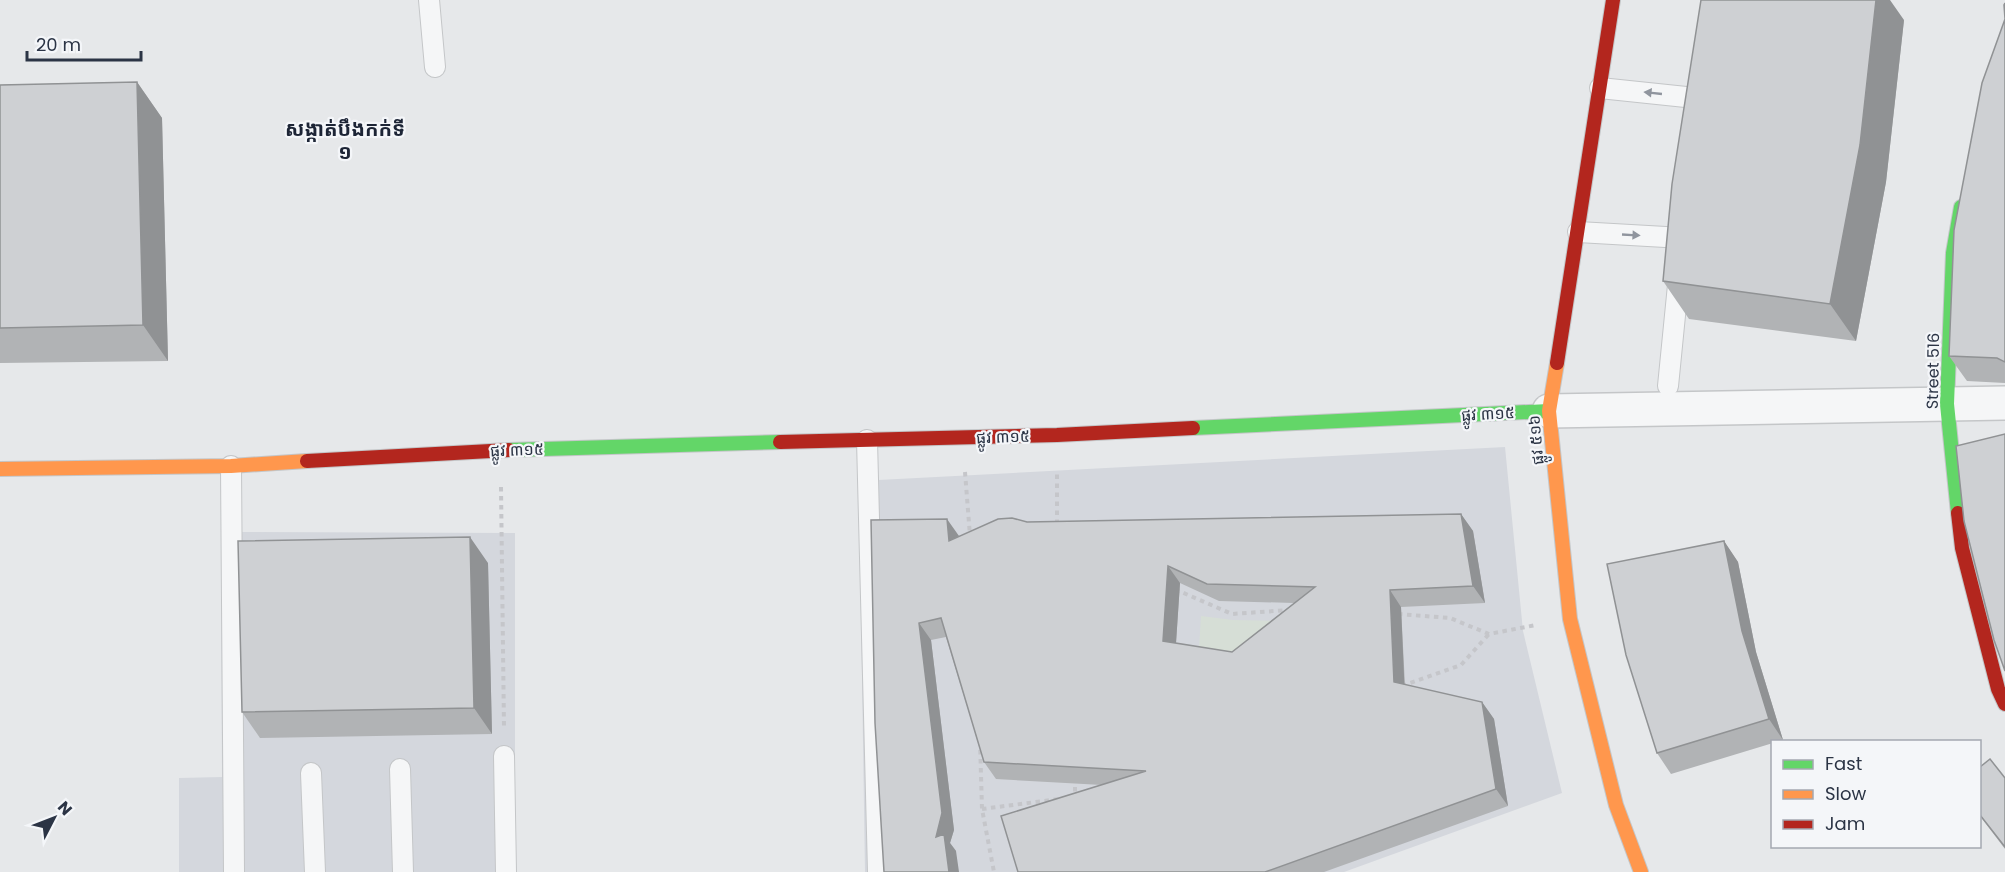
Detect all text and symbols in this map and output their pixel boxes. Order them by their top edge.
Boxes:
scale bar [27,24,141,62]
text: 20 m [36,32,81,57]
one-way arrow [1643,88,1662,98]
district label: សង្កាត់បឹងកក់ទី ១ [285,115,405,166]
one-way arrow [1621,230,1640,239]
street label: Street 516 [1921,333,1945,409]
street label: ផ្លូវ ៣១៥ [1461,401,1516,430]
street label: ផ្លូវ ៥១៦ [1522,414,1552,466]
street label: ផ្លូវ ៣១៥ [976,425,1030,452]
street label: ផ្លូវ ៣១៥ [490,438,544,465]
legend [1771,740,1981,848]
text: Fast [1825,751,1862,776]
text: Slow [1825,781,1867,806]
north arrow [24,788,84,848]
text: N [52,796,77,820]
text: Jam [1825,811,1865,836]

